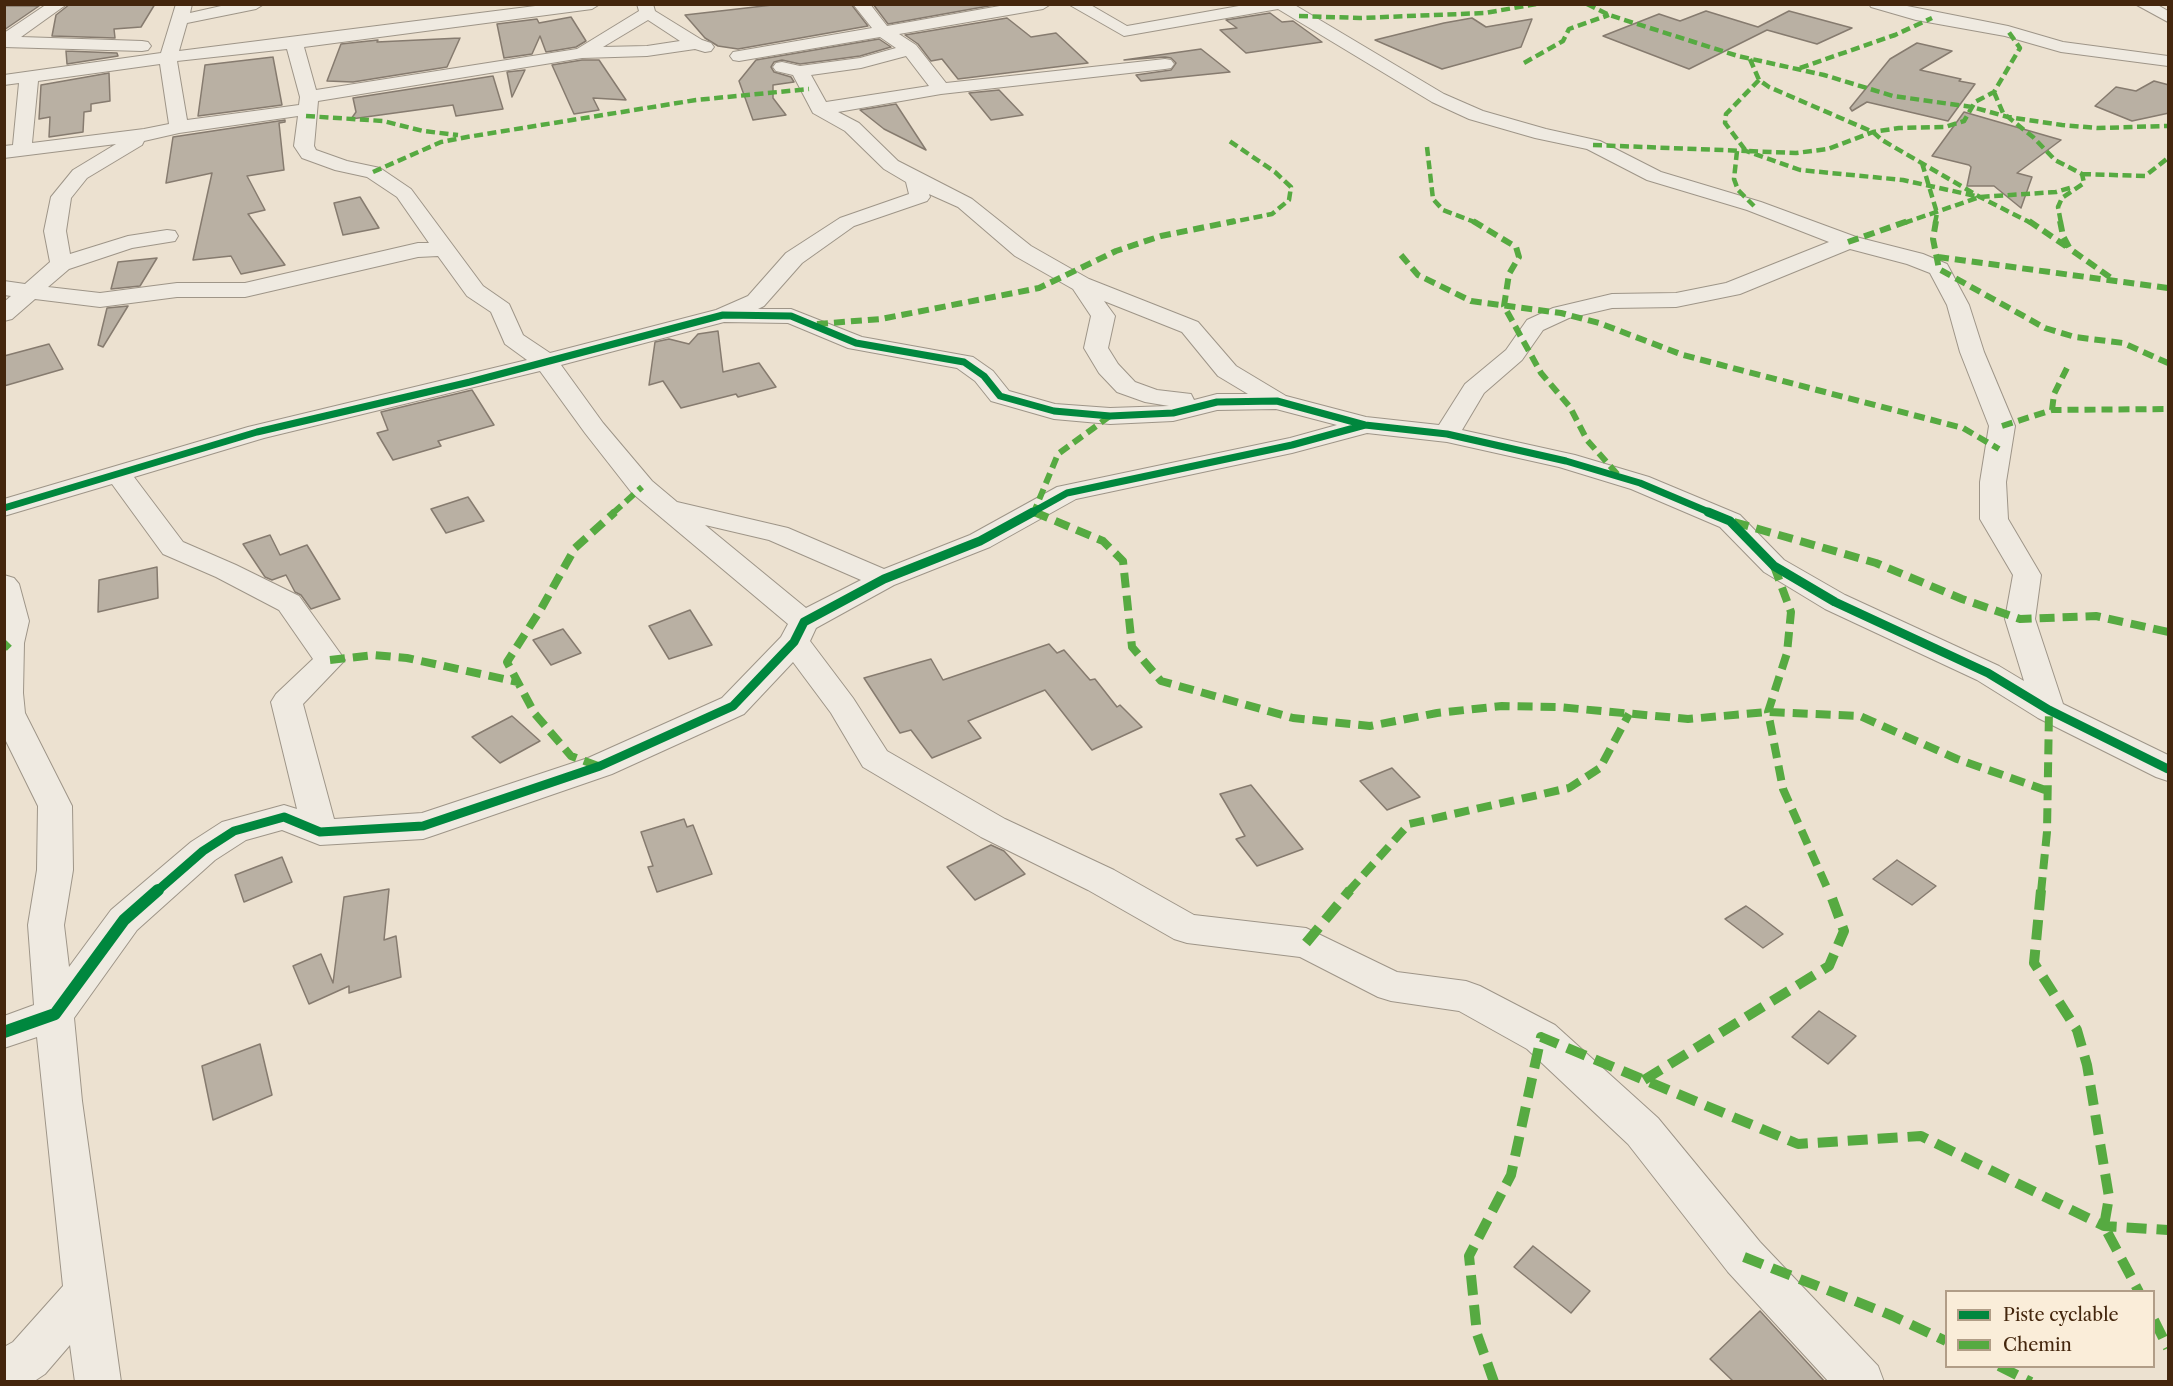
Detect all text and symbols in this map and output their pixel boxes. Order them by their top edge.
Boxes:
legend [1945,1290,2155,1368]
text: Piste cyclable [2003,1304,2119,1326]
text: Chemin [2003,1334,2072,1356]

